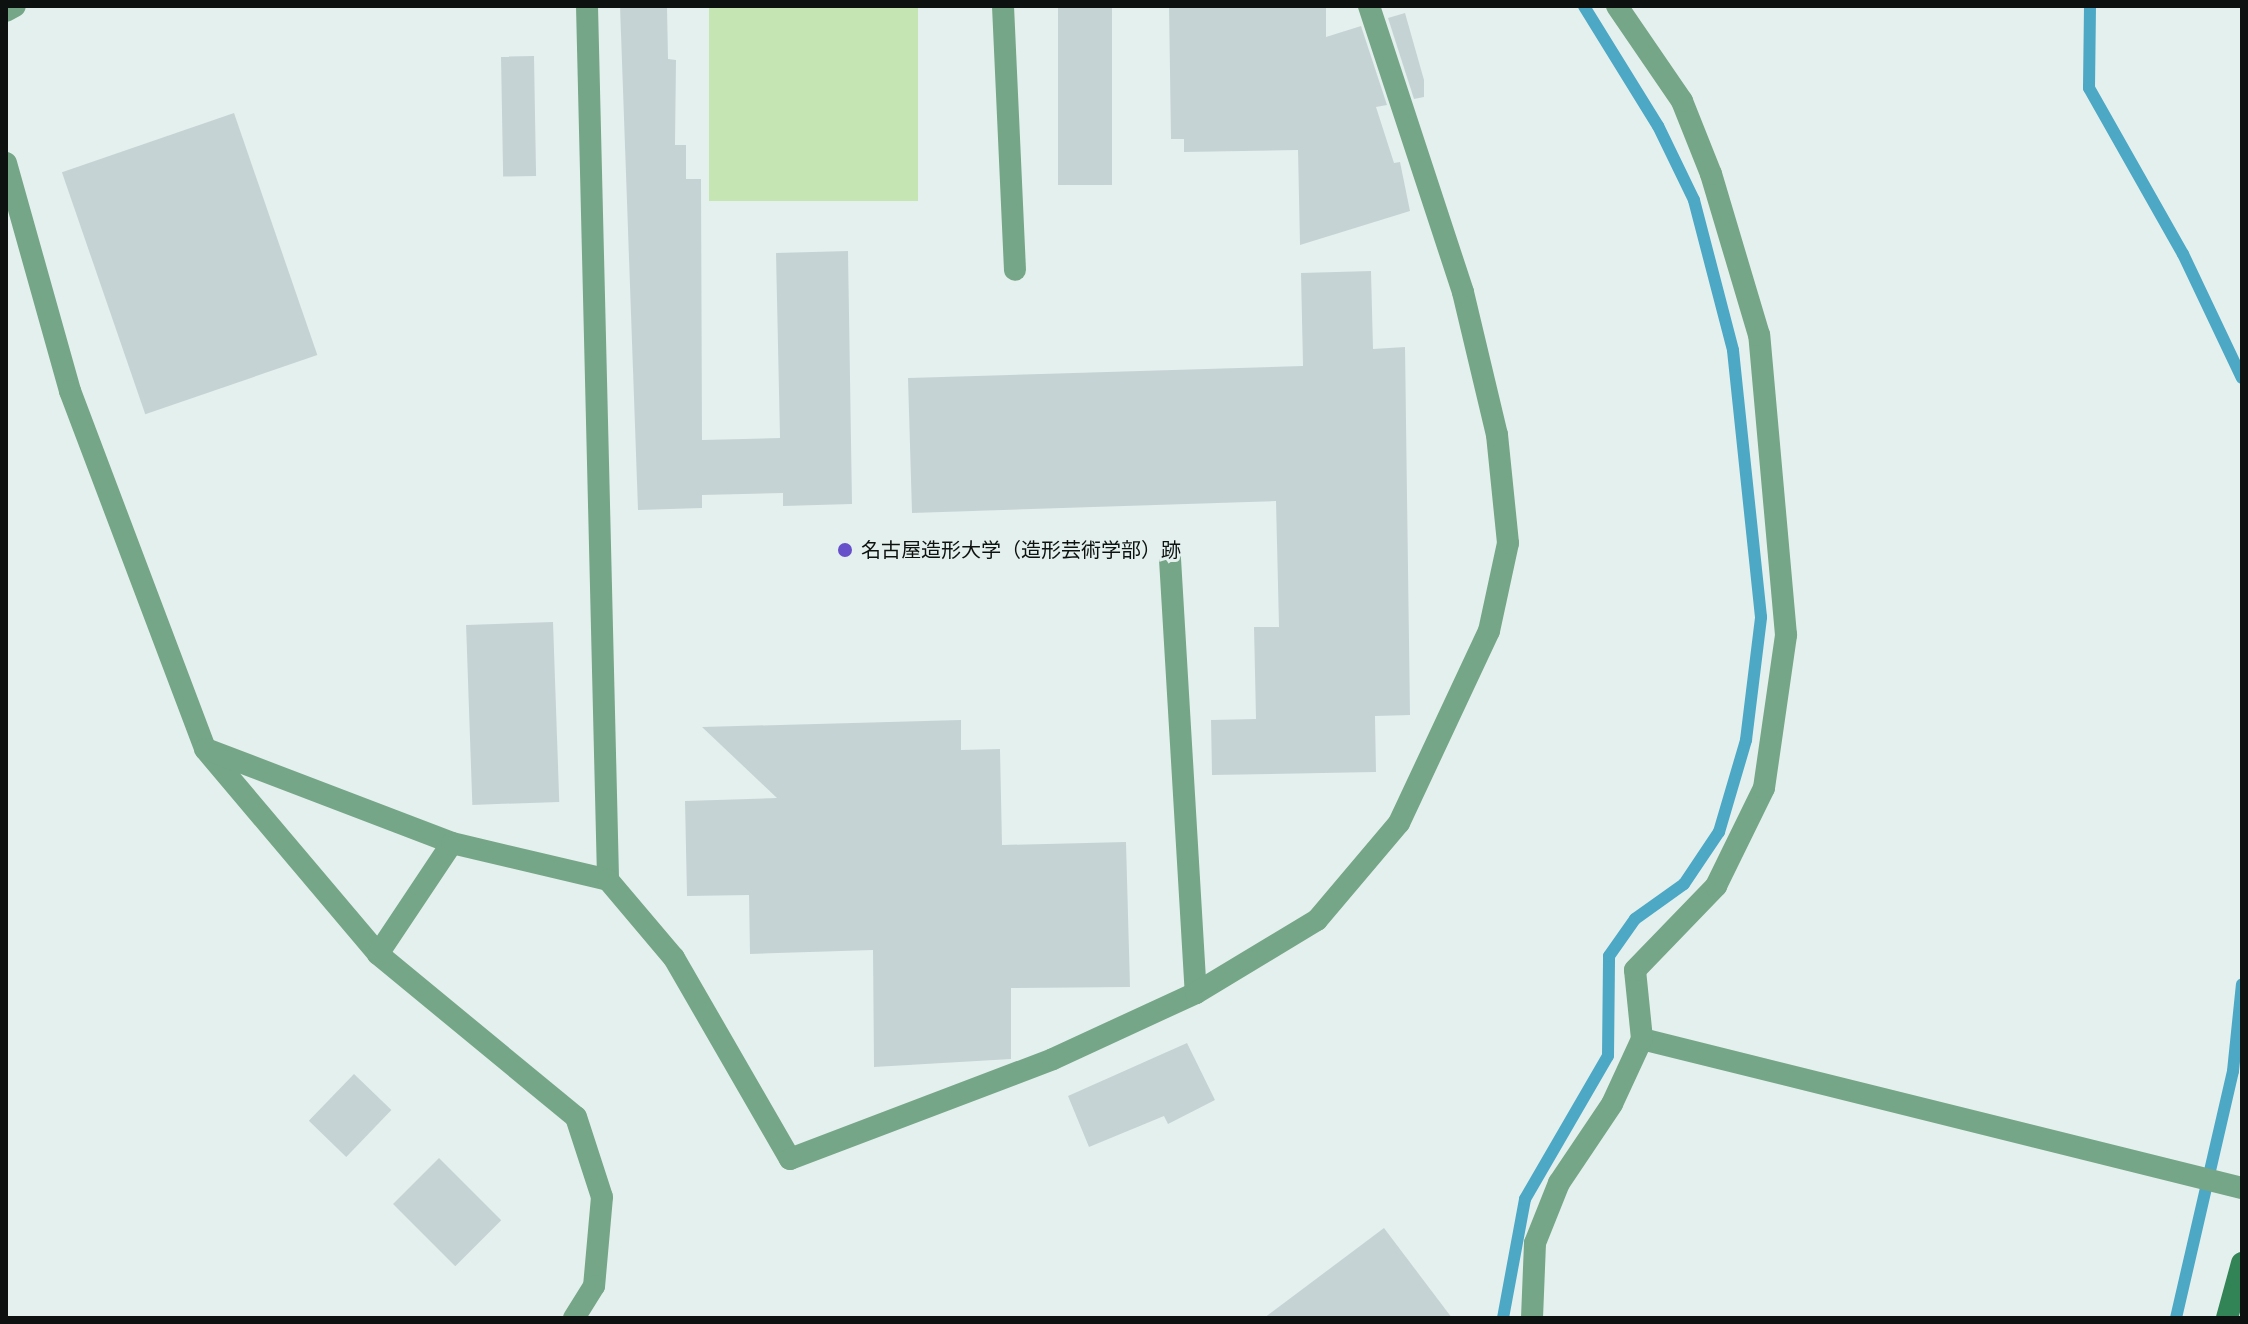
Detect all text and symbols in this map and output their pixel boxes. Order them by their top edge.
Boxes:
place label: 名古屋造形大学（造形芸術学部）跡 [861,538,1181,562]
marker: 名古屋造形大学（造形芸術学部）跡 [836,541,854,559]

